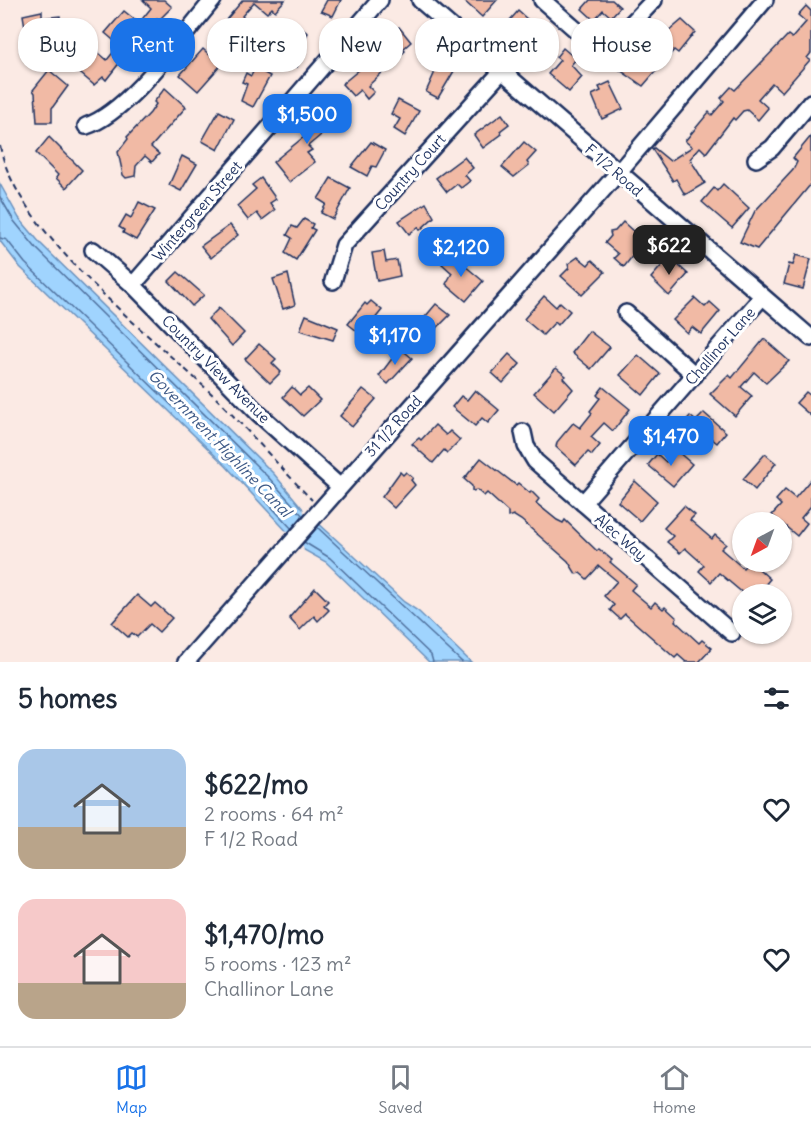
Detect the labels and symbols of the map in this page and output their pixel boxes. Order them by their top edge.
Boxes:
pin: $1,500 [258,94,356,145]
street label: Country Court [371,130,449,214]
street label: F 1/2 Road [581,140,647,200]
street label: Wintergreen Street [148,157,246,265]
pin: $622 [633,225,705,276]
pin: $2,120 [412,227,510,278]
street label: Challinor Lane [681,303,759,389]
street label: Country View Avenue [158,311,274,427]
pin: $1,170 [346,315,444,366]
water label: Government Highline Canal [144,365,297,523]
street label: 31 1/2 Road [360,391,426,461]
pin: $1,470 [622,416,720,467]
street label: Alec Way [591,509,651,565]
north arrow [732,512,792,572]

